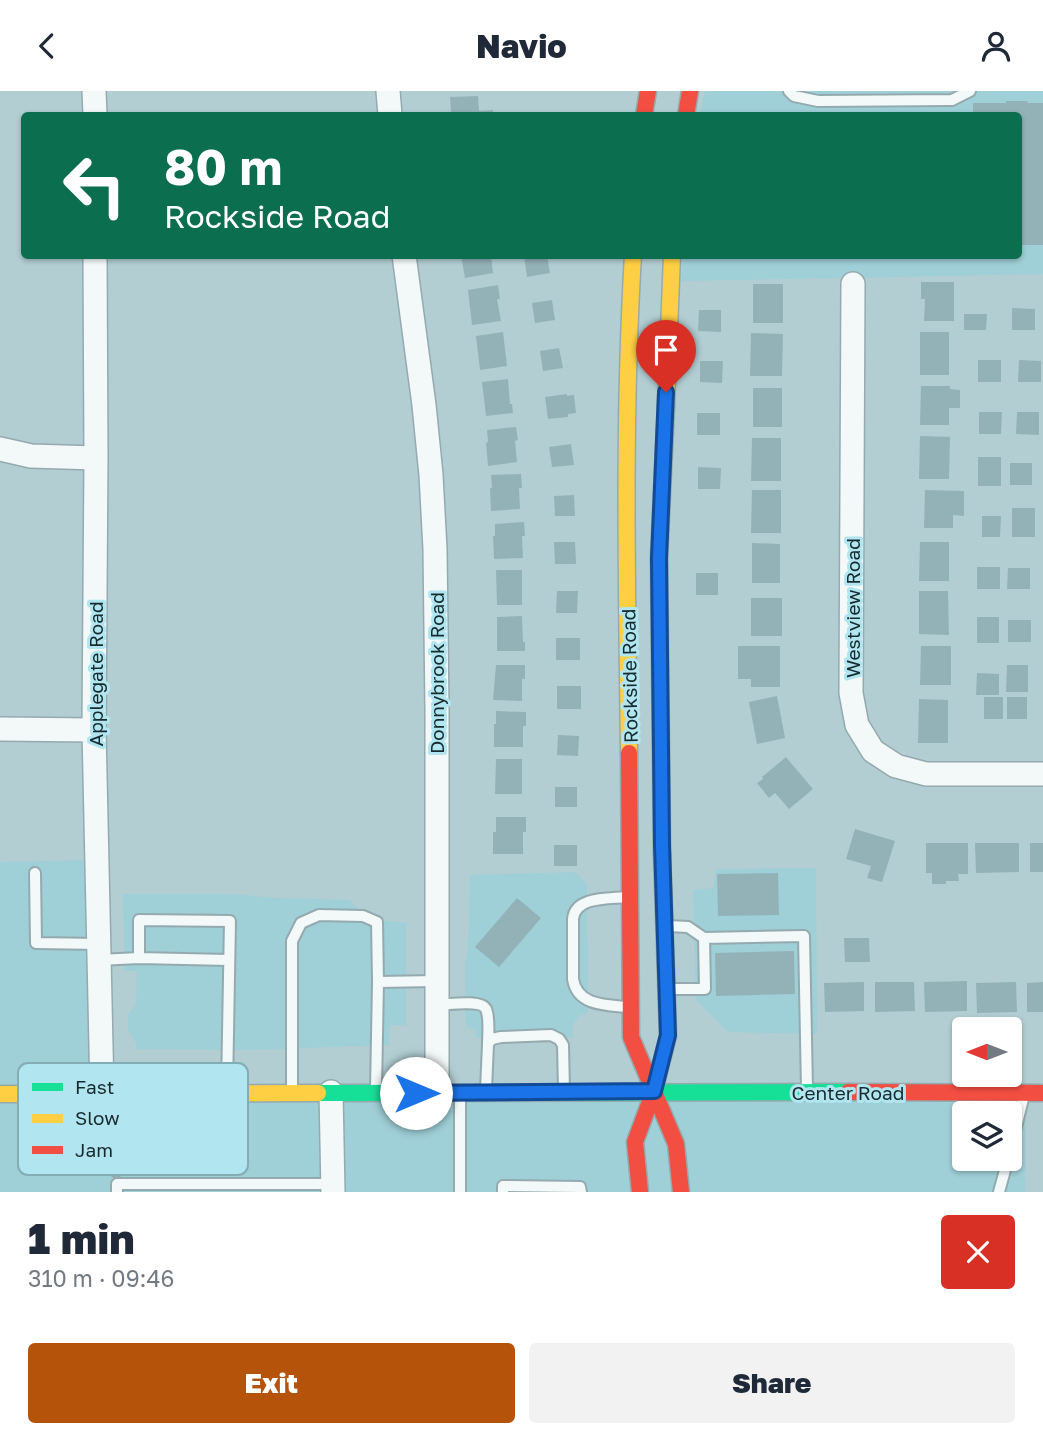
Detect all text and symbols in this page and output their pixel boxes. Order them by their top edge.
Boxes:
icon: back [28,27,66,65]
text: Navio [476,27,567,65]
icon: person [977,27,1015,65]
text: 80 m [164,137,282,196]
icon: left [49,140,140,231]
text: Rockside Road [164,197,390,235]
pin [636,320,696,392]
icon: arrive [647,331,685,369]
street label: Westview Road [841,538,864,678]
street label: Donnybrook Road [425,592,448,754]
street label: Applegate Road [84,601,107,747]
street label: Rockside Road [616,609,642,743]
north arrow [952,1017,1022,1087]
map controls [952,1017,1022,1171]
position arrow [379,1056,453,1130]
legend [18,1063,248,1175]
text: Fast [75,1075,114,1098]
street label: Center Road [792,1081,904,1104]
button: layers [952,1101,1022,1171]
text: Slow [75,1106,120,1129]
text: Jam [75,1138,113,1161]
text: 1 min [28,1213,135,1263]
button: close [941,1215,1015,1289]
text: 310 m · 09:46 [28,1264,174,1292]
button: Exit [28,1343,515,1423]
button: Share [529,1343,1015,1423]

